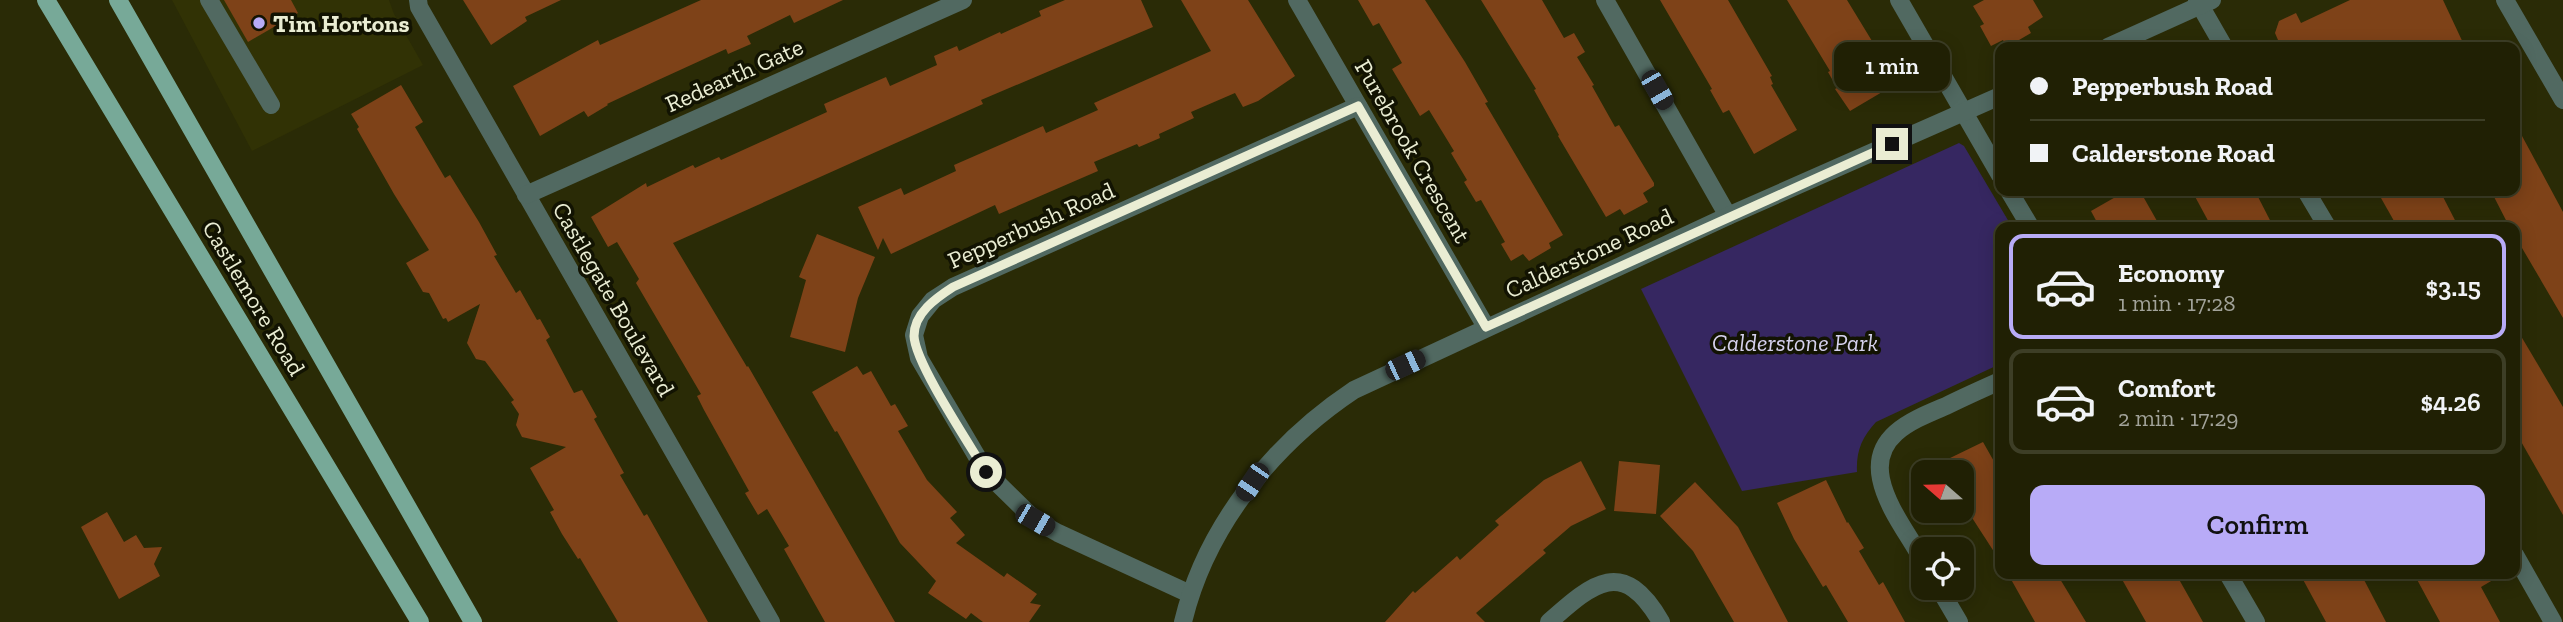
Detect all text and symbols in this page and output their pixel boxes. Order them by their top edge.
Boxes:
place label: Tim Hortons [273,9,410,38]
marker: Tim Hortons [251,15,267,31]
street label: Redearth Gate [661,32,807,118]
callout: 1 min [1834,43,1950,92]
text: 1 min [1865,52,1919,80]
street label: Purebrook Crescent [1349,54,1477,248]
car [1638,67,1677,113]
text: Pepperbush Road [2072,70,2273,102]
route end [1876,128,1908,160]
text: Calderstone Road [2072,137,2275,169]
street label: Pepperbush Road [943,175,1119,275]
street label: Castlegate Boulevard [547,197,681,401]
street label: Calderstone Road [1500,201,1678,305]
street label: Castlemore Road [196,215,312,381]
icon: car [2034,255,2097,318]
text: Economy [2118,257,2224,289]
text: $3.15 [2425,271,2481,303]
text: 1 min · 17:28 [2118,289,2236,317]
park label: Calderstone Park [1712,328,1878,357]
car [1382,347,1429,383]
icon: car [2034,370,2097,433]
text: Comfort [2118,372,2215,404]
text: $4.26 [2421,386,2481,418]
text: 2 min · 17:29 [2118,404,2239,432]
route start [970,456,1002,488]
car [1232,459,1273,505]
north arrow [1911,460,1974,523]
map controls [1911,460,1974,600]
button: Confirm [2030,485,2485,565]
car [1012,500,1059,540]
button: locate [1911,537,1974,600]

